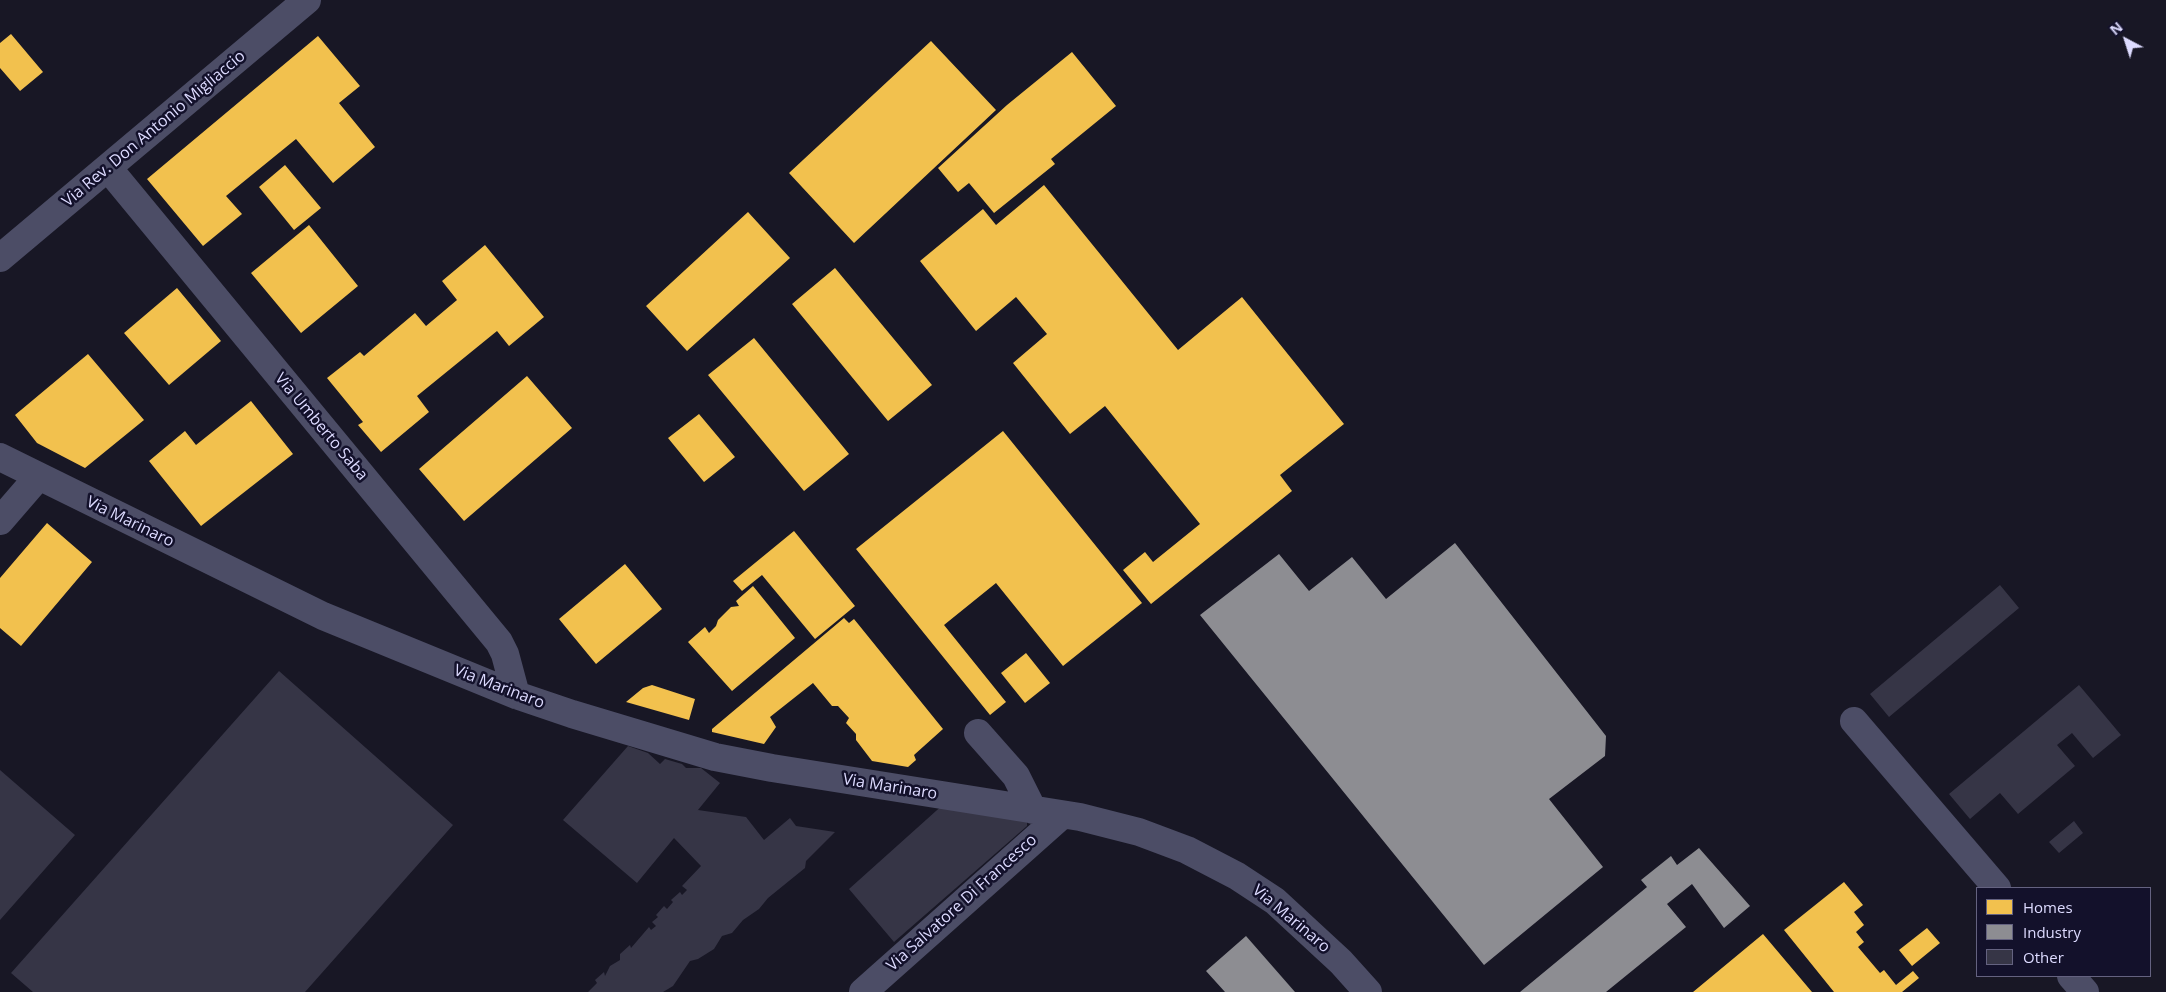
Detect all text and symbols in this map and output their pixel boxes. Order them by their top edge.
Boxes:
north arrow [2101,15,2151,65]
text: N [2106,17,2127,39]
street label: Via Rev. Don Antonio Migliaccio [59,47,249,211]
street label: Via Umberto Saba [271,369,371,485]
street label: Via Marinaro [83,492,177,552]
street label: Via Marinaro [451,661,547,713]
street label: Via Marinaro [841,770,939,804]
street label: Via Salvatore Di Francesco [883,831,1041,975]
street label: Via Marinaro [1248,881,1334,957]
legend [1976,887,2151,977]
text: Homes [2023,897,2073,917]
text: Industry [2023,922,2081,942]
text: Other [2023,947,2064,967]

